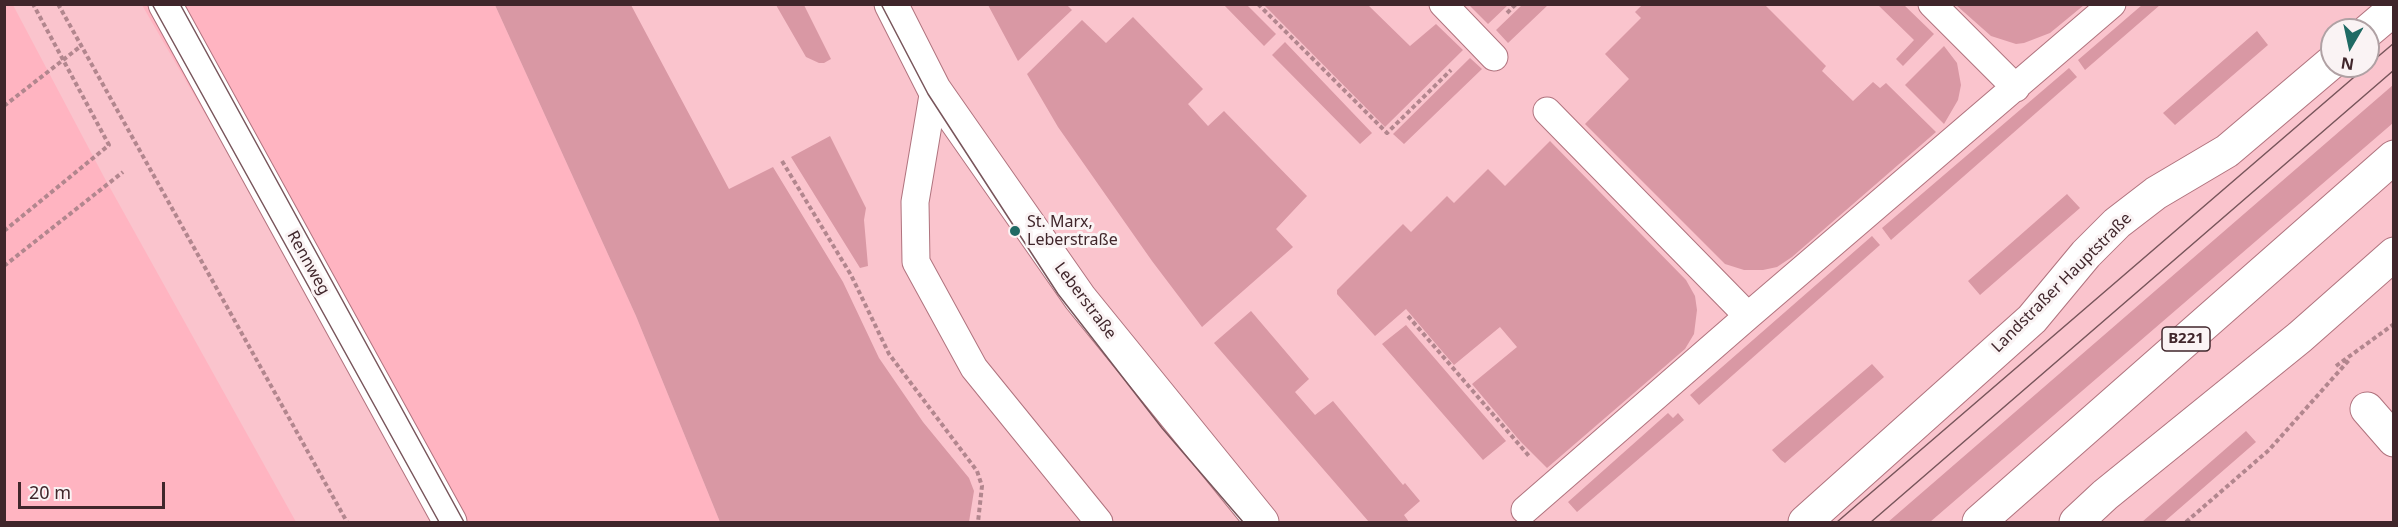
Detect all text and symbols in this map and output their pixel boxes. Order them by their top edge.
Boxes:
north arrow [2320,18,2380,78]
text: N [2339,52,2356,76]
street label: Landstraßer Hauptstraße [1988,209,2136,357]
place label: St. Marx, Leberstraße [1027,212,1118,250]
marker: St. Marx, Leberstraße [1008,224,1022,238]
street label: Rennweg [283,228,333,298]
street label: Leberstraße [1050,259,1120,343]
road number: B221 [2162,327,2210,351]
scale bar [21,470,168,508]
text: 20 m [29,480,71,504]

